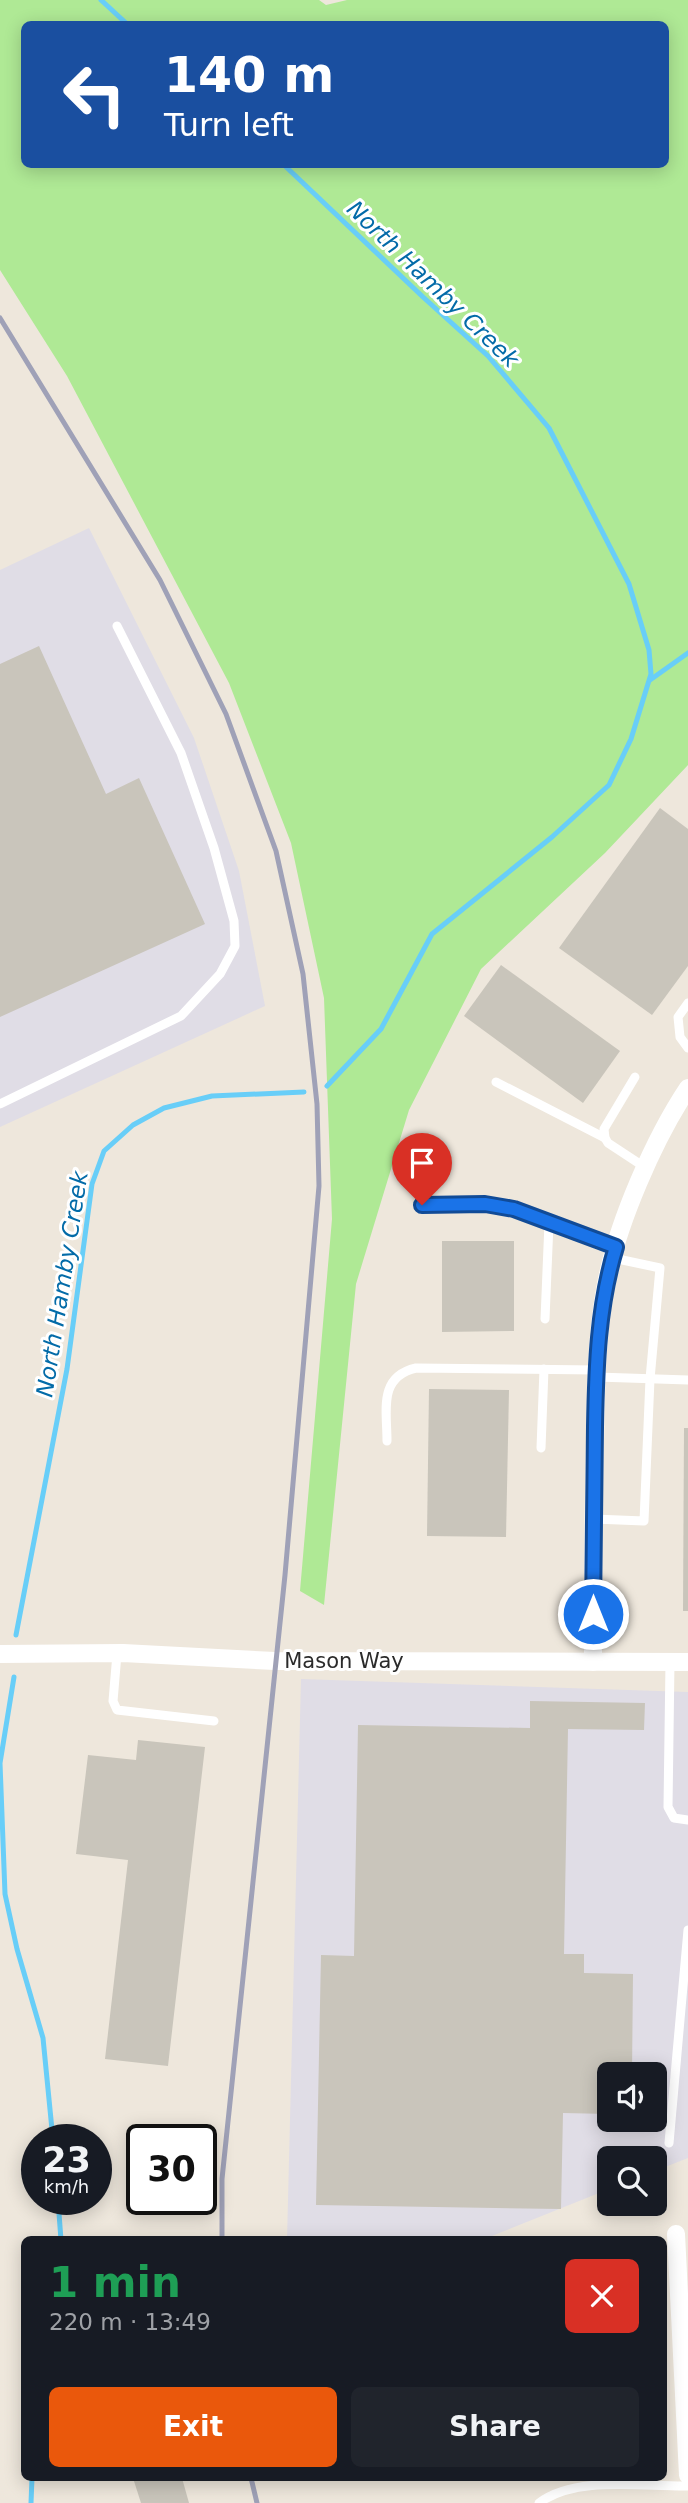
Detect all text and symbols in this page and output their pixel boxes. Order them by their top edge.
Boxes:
text: 140 m [164,47,334,104]
icon: left [49,49,140,140]
text: Turn left [164,106,294,144]
water label: North Hamby Creek [342,195,525,374]
pin [392,1133,452,1205]
icon: arrive [403,1144,441,1182]
water label: North Hamby Creek [31,1168,93,1399]
position arrow [556,1577,630,1651]
street label: Mason Way [284,1649,404,1673]
map controls [597,2062,667,2216]
button: sound [597,2062,667,2132]
speed limit sign: 30 [126,2124,217,2215]
text: 23 [42,2140,91,2180]
button: search [597,2146,667,2216]
text: km/h [44,2176,89,2197]
text: 1 min [49,2258,181,2307]
button: close [565,2259,639,2333]
text: 220 m · 13:49 [49,2309,211,2335]
button: Exit [49,2387,337,2467]
button: Share [351,2387,639,2467]

